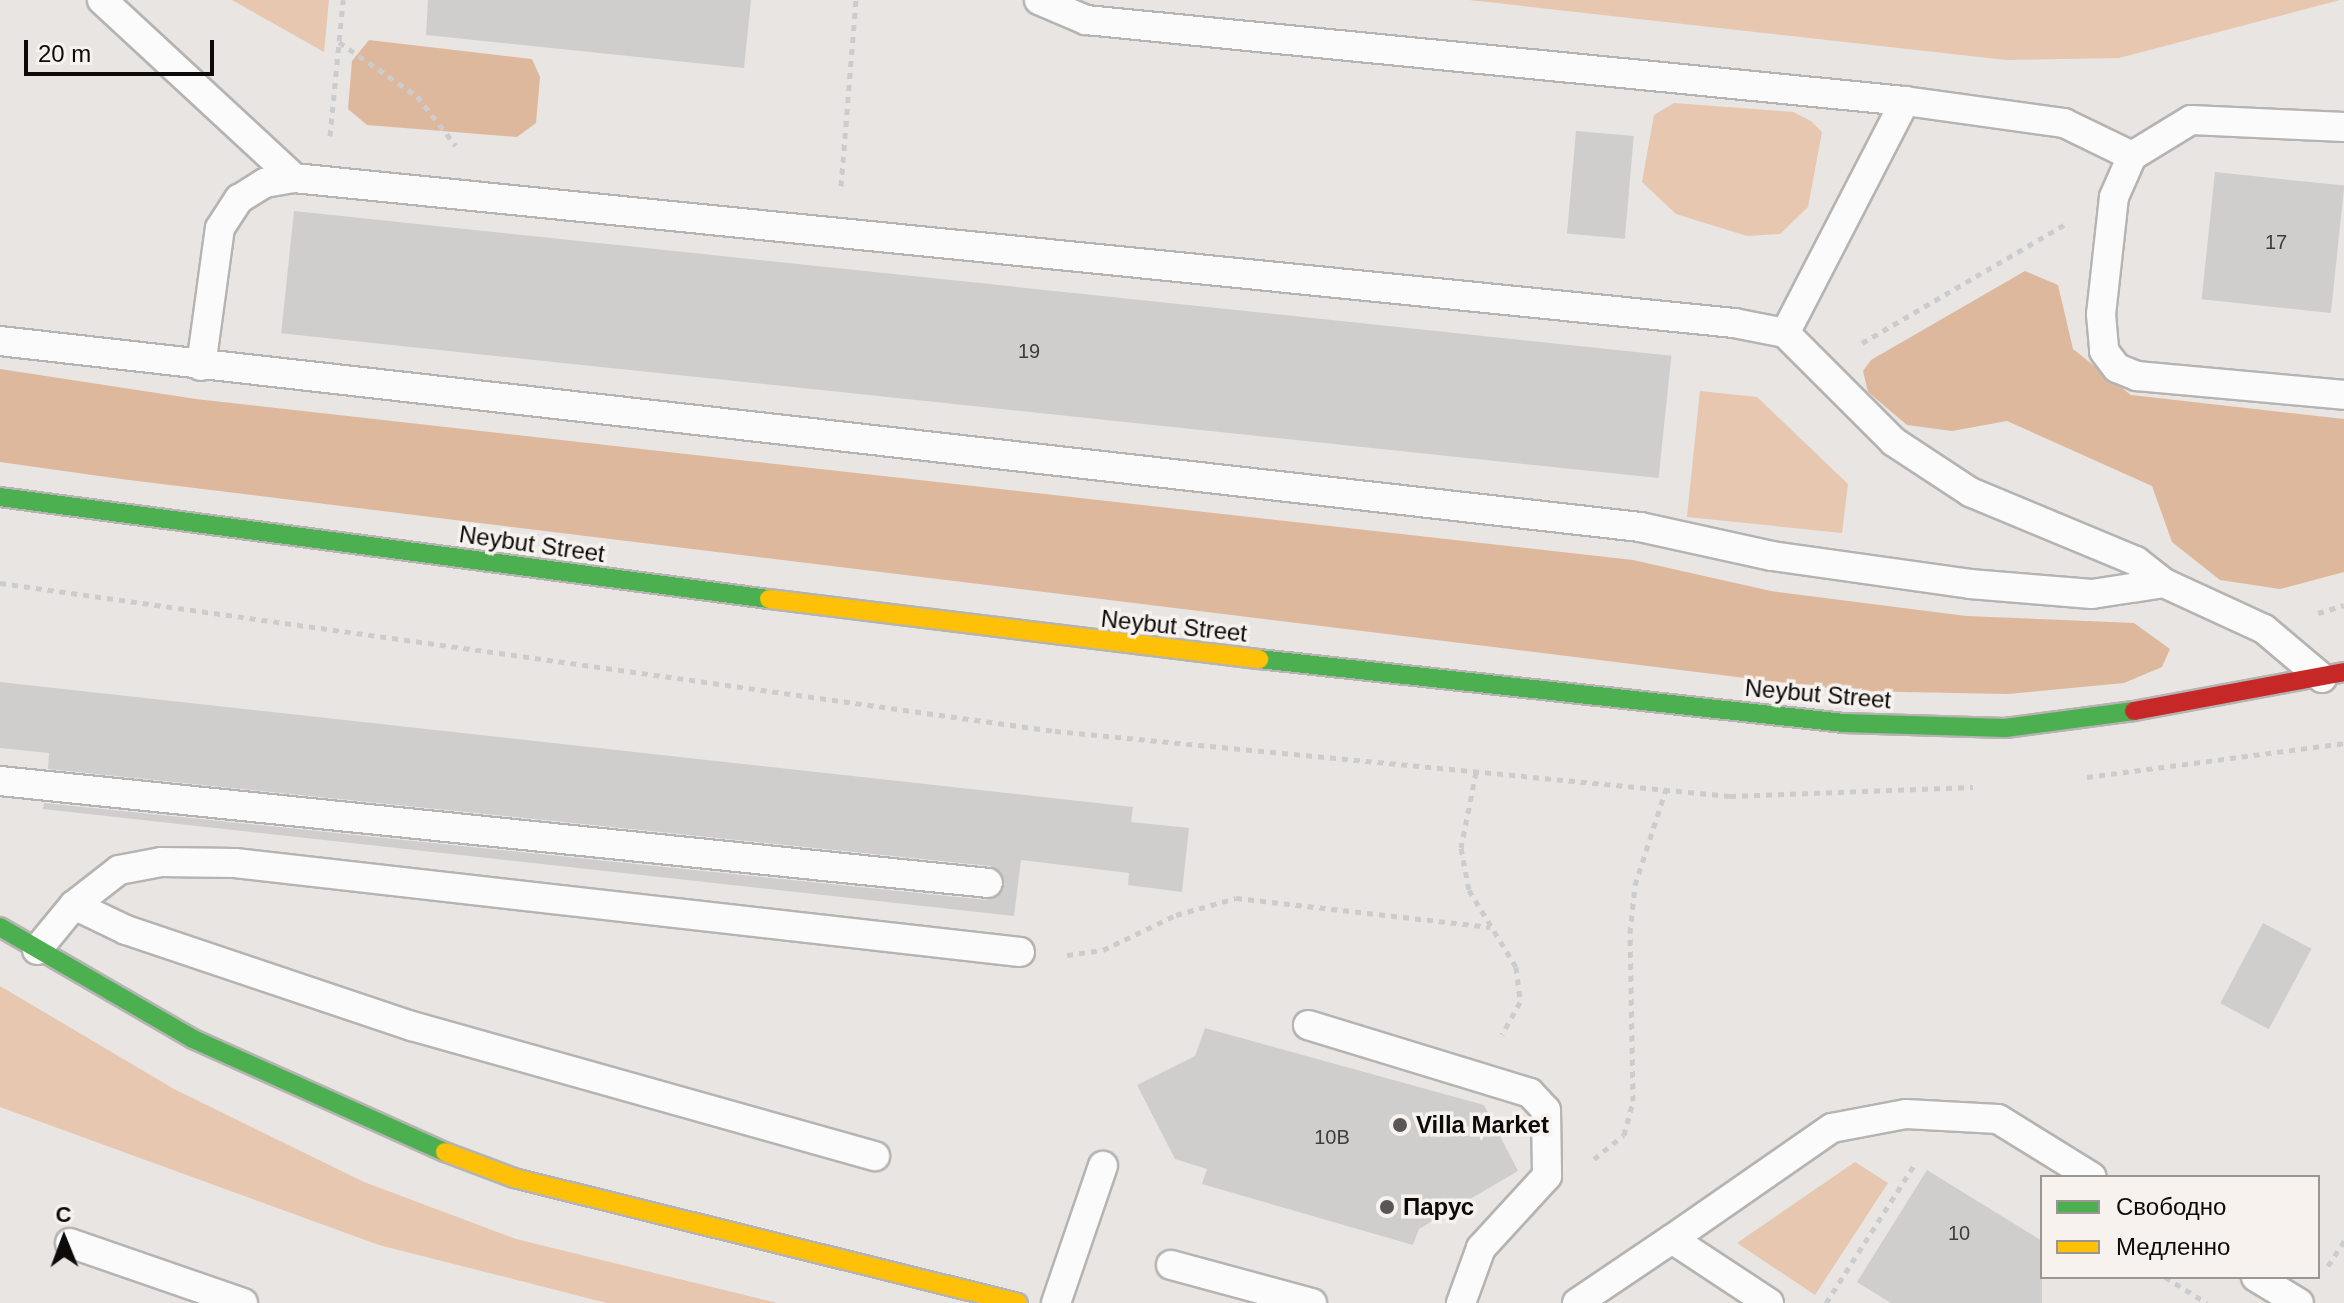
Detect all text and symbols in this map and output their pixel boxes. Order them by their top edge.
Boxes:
scale bar [28,24,218,74]
text: 20 m [38,40,91,67]
house number: 17 [2265,230,2287,254]
house number: 19 [1018,339,1040,363]
street label: Neybut Street [457,520,607,568]
street label: Neybut Street [1100,604,1248,648]
street label: Neybut Street [1744,673,1892,715]
place label: Villa Market [1416,1111,1549,1139]
marker: Villa Market [1391,1116,1409,1134]
house number: 10В [1314,1125,1350,1149]
legend [2040,1175,2320,1279]
place label: Парус [1403,1193,1474,1221]
text: Свободно [2116,1193,2226,1220]
marker: Парус [1378,1198,1396,1216]
north arrow [24,1199,104,1279]
text: С [55,1202,72,1227]
house number: 10 [1948,1221,1970,1245]
text: Медленно [2116,1233,2230,1260]

